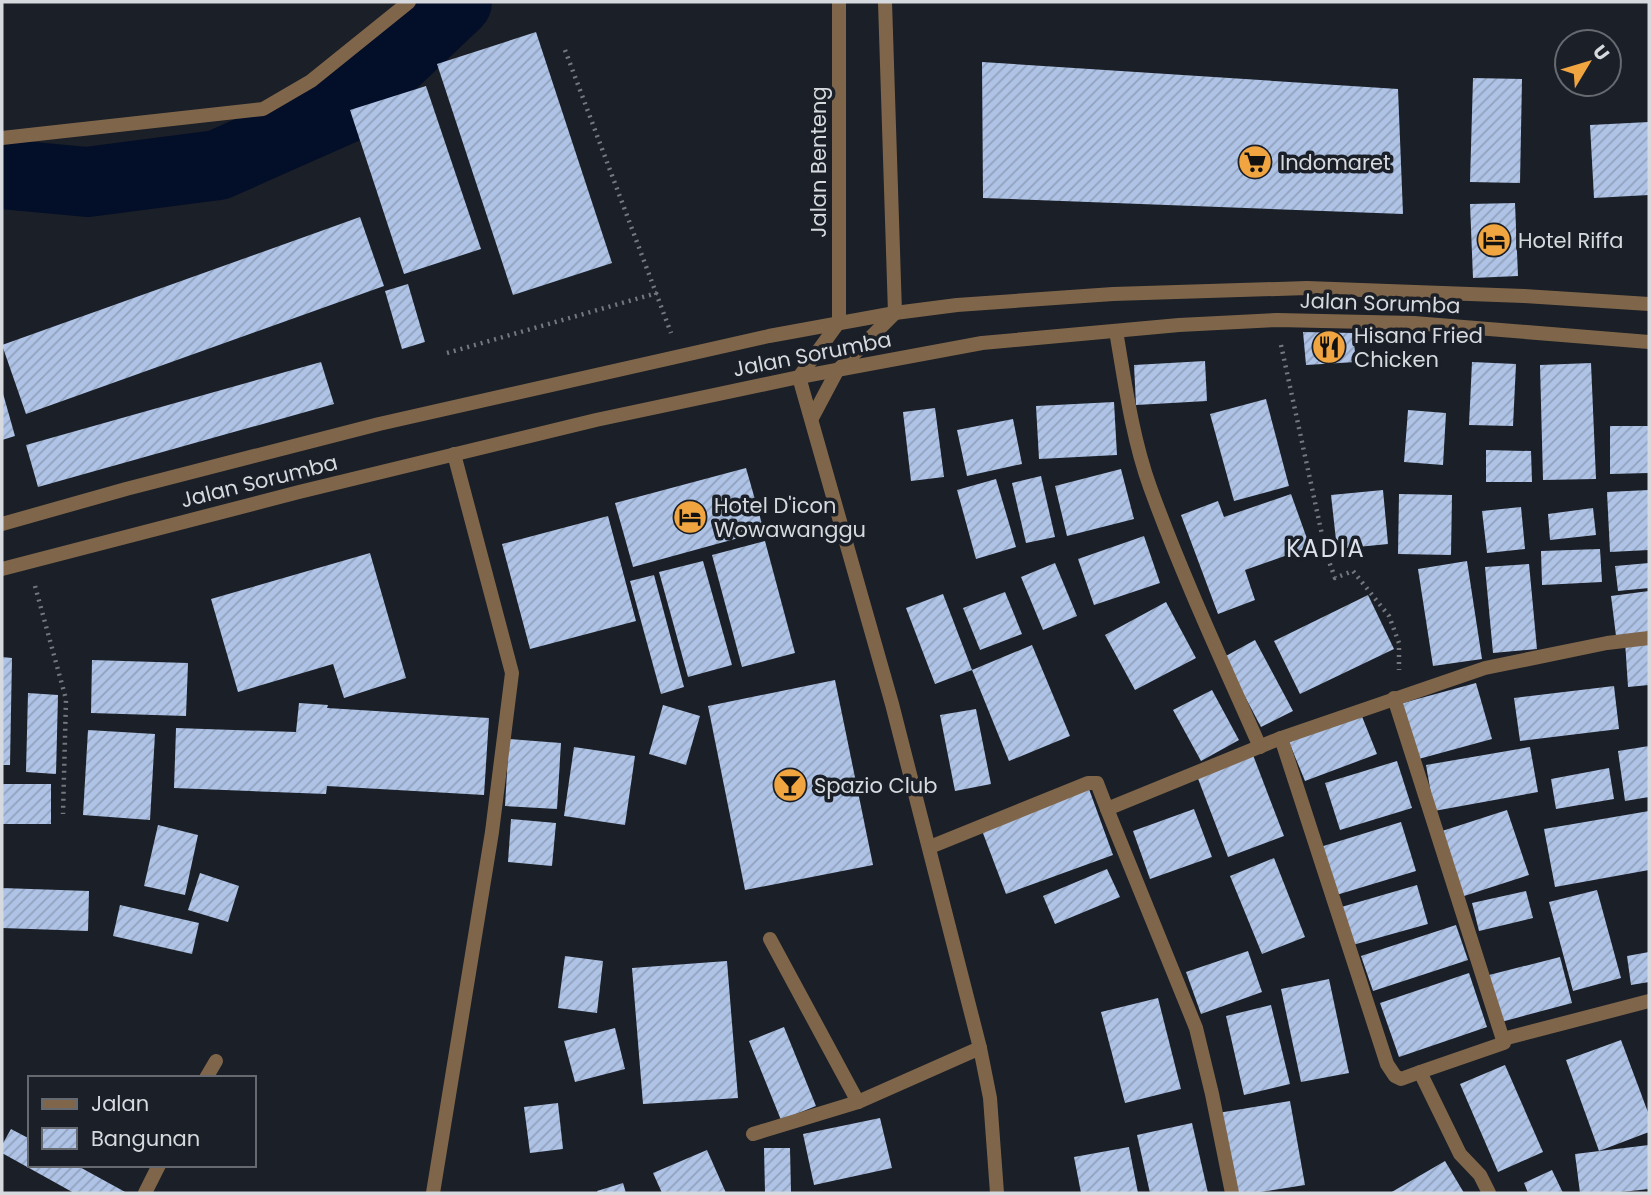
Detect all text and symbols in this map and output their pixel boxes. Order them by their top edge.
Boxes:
north arrow [1553,28,1623,98]
text: U [1586,39,1616,66]
street label: Jalan Benteng [804,86,833,238]
supermarket icon: Indomaret [1236,143,1274,181]
place label: Indomaret [1280,148,1391,177]
hotel icon: Hotel Riffa [1475,221,1513,259]
place label: Hotel Riffa [1518,226,1623,255]
street label: Jalan Sorumba [1299,286,1461,320]
place label: Hisana Fried Chicken [1354,321,1483,374]
street label: Jalan Sorumba [730,324,894,384]
restaurant icon: Hisana Fried Chicken [1310,328,1348,366]
street label: Jalan Sorumba [177,447,341,515]
place label: Hotel D'icon Wowawanggu [714,491,866,544]
hotel icon: Hotel D'icon Wowawanggu [671,498,709,536]
district label: KADIA [1286,532,1366,565]
bar icon: Spazio Club [771,766,809,804]
place label: Spazio Club [814,771,938,800]
legend [28,1076,256,1167]
text: Jalan [91,1089,149,1118]
text: Bangunan [91,1124,200,1153]

